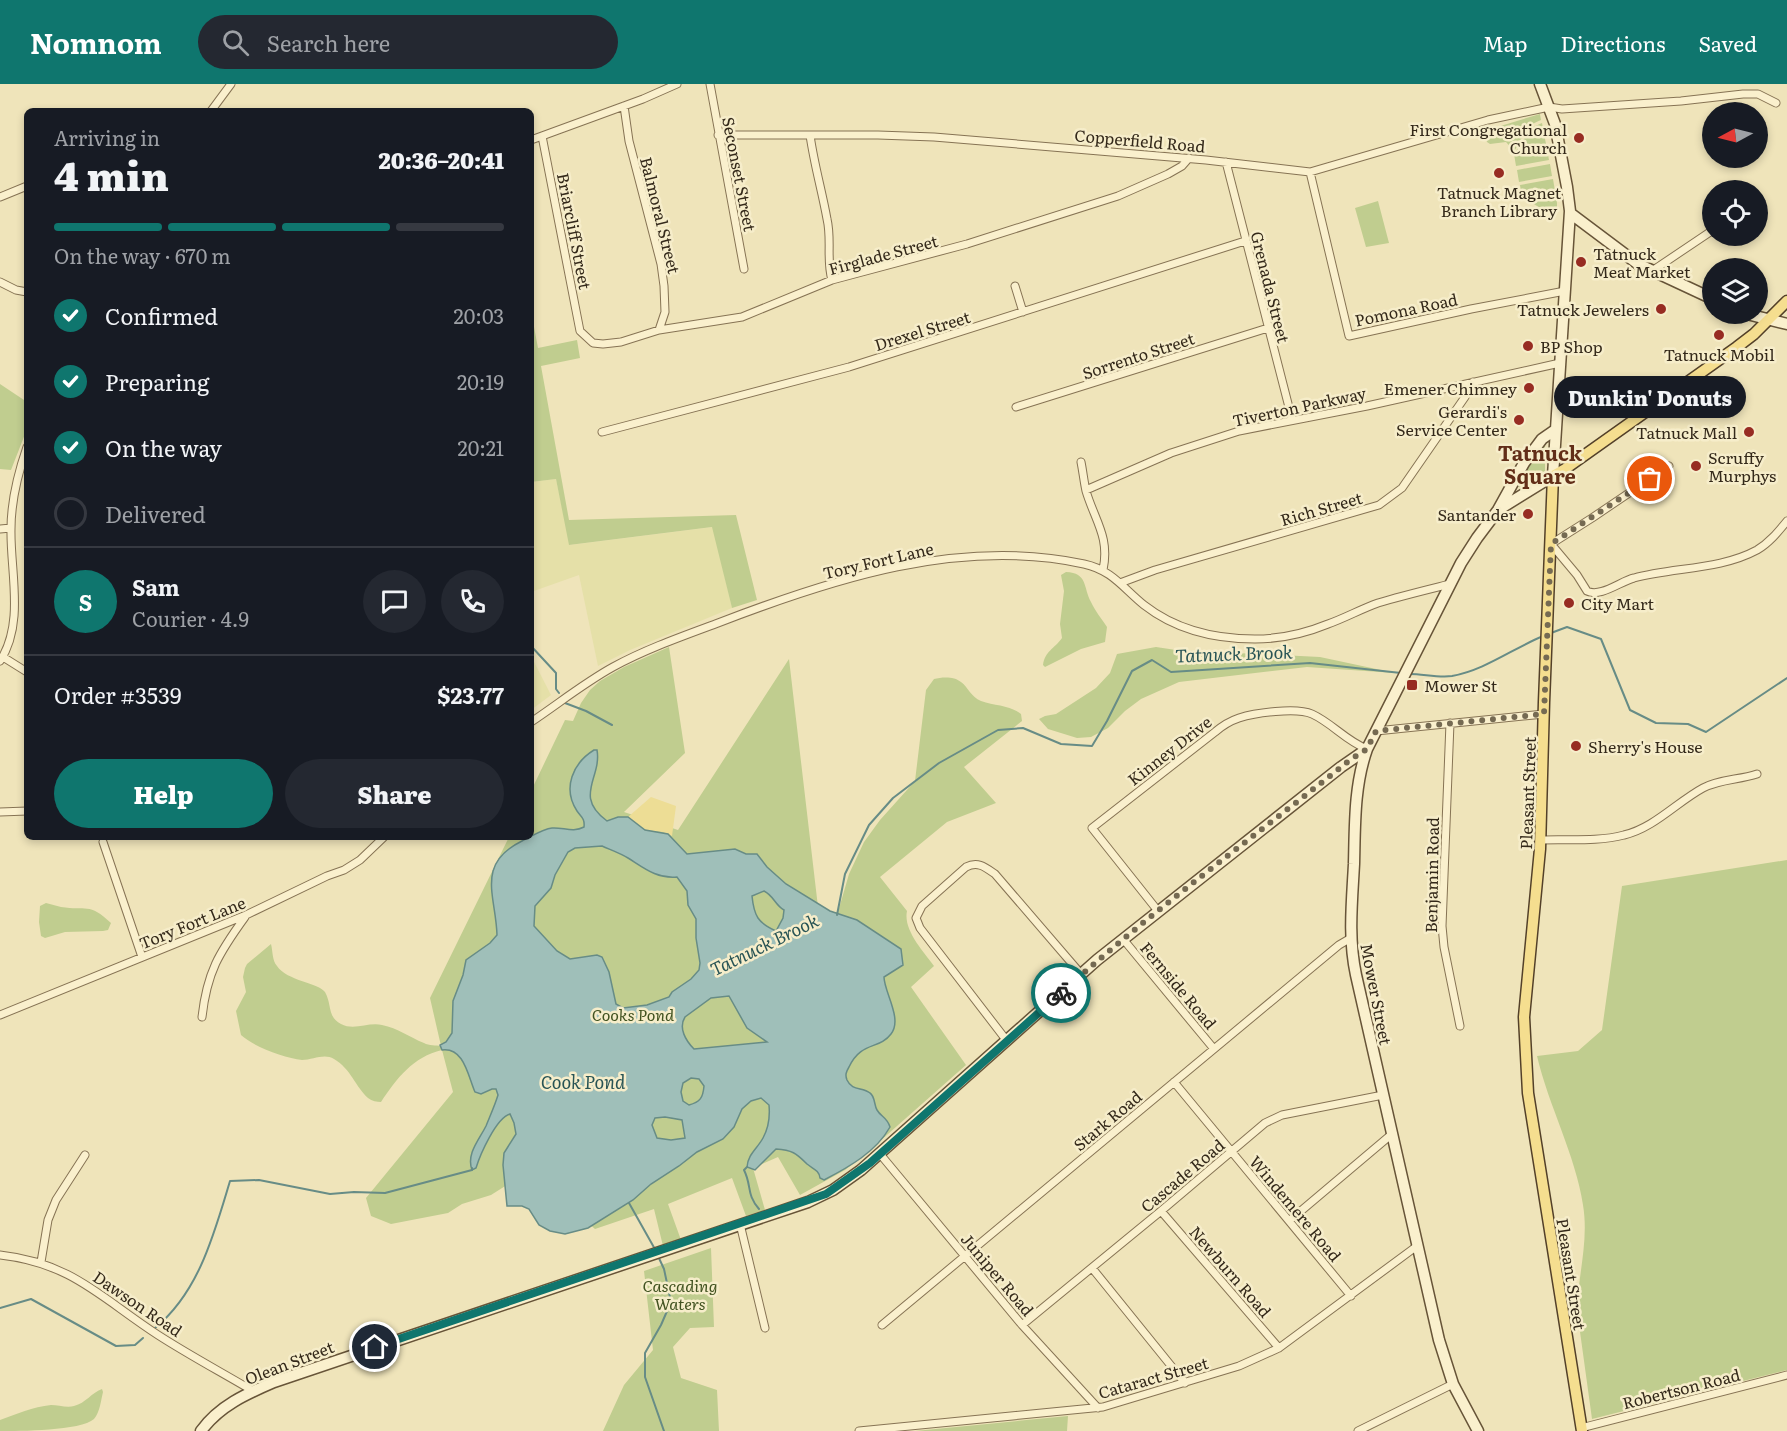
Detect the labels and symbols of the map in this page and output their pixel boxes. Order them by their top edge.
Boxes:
north arrow [1702,102,1768,168]
street label: Seconset Street [717,115,763,234]
place label: First Congregational Church [1409,117,1567,159]
street label: Copperfield Road [1074,122,1207,158]
marker: First Congregational Church [1572,131,1586,145]
street label: Balmoral Street [635,154,687,276]
marker: Tatnuck Magnet Branch Library [1492,166,1506,180]
street label: Briarcliff Street [552,171,598,292]
place label: Tatnuck Magnet Branch Library [1437,180,1562,222]
street label: Firglade Street [826,228,941,280]
street label: Grenada Street [1246,229,1297,346]
place label: Tatnuck Meat Market [1593,241,1691,283]
marker: Tatnuck Meat Market [1574,255,1588,269]
street label: Pomona Road [1352,286,1460,332]
place label: Tatnuck Jewelers [1517,297,1649,321]
marker: Tatnuck Jewelers [1654,302,1668,316]
street label: Drexel Street [871,304,973,356]
street label: Sorrento Street [1079,325,1198,384]
marker: Tatnuck Mobil [1712,328,1726,342]
place label: BP Shop [1540,334,1603,358]
marker: BP Shop [1521,339,1535,353]
place label: Tatnuck Mobil [1663,342,1775,366]
place label: Emener Chimney [1384,376,1518,400]
callout: Dunkin' Donuts [1554,377,1746,419]
street label: Tiverton Parkway [1230,380,1369,432]
marker: Emener Chimney [1522,381,1536,395]
place label: Gerardi's Service Center [1396,399,1507,441]
marker: Gerardi's Service Center [1512,413,1526,427]
place label: Tatnuck Mall [1636,420,1737,444]
marker: Tatnuck Mall [1742,425,1756,439]
district label: Tatnuck Square [1498,437,1583,490]
place label: Scruffy Murphys [1708,445,1776,487]
pin [1624,453,1675,504]
marker: Scruffy Murphys [1689,459,1703,473]
street label: Rich Street [1277,485,1365,531]
place label: Santander [1437,502,1516,526]
marker: Santander [1521,507,1535,521]
street label: Tory Fort Lane [820,536,936,584]
place label: City Mart [1581,591,1655,615]
marker: City Mart [1562,596,1576,610]
water label: Tatnuck Brook [1175,637,1293,669]
place label: Mower St [1424,673,1498,697]
marker: Mower St [1405,678,1419,692]
street label: Kinney Drive [1122,710,1216,790]
place label: Sherry's House [1588,734,1703,758]
street label: Pleasant Street [1513,736,1541,850]
marker: Sherry's House [1569,739,1583,753]
street label: Benjamin Road [1418,817,1444,933]
street label: Tory Fort Lane [135,890,249,954]
water label: Tatnuck Brook [705,906,823,982]
street label: Fernside Road [1135,936,1223,1034]
street label: Mower Street [1355,941,1399,1047]
courier [1031,963,1091,1023]
park label: Cooks Pond [592,1002,675,1026]
water label: Cook Pond [541,1068,626,1095]
street label: Stark Road [1067,1084,1147,1156]
street label: Cascade Road [1135,1133,1229,1217]
street label: Windemere Road [1244,1150,1348,1266]
street label: Pleasant Street [1551,1216,1593,1332]
street label: Newburn Road [1184,1220,1278,1322]
street label: Juniper Road [956,1227,1040,1321]
street label: Dawson Road [89,1264,188,1342]
park label: Cascading Waters [643,1273,717,1315]
pin [349,1321,400,1372]
street label: Olean Street [241,1334,337,1390]
street label: Cataract Street [1095,1350,1211,1404]
street label: Robertson Road [1620,1362,1743,1414]

